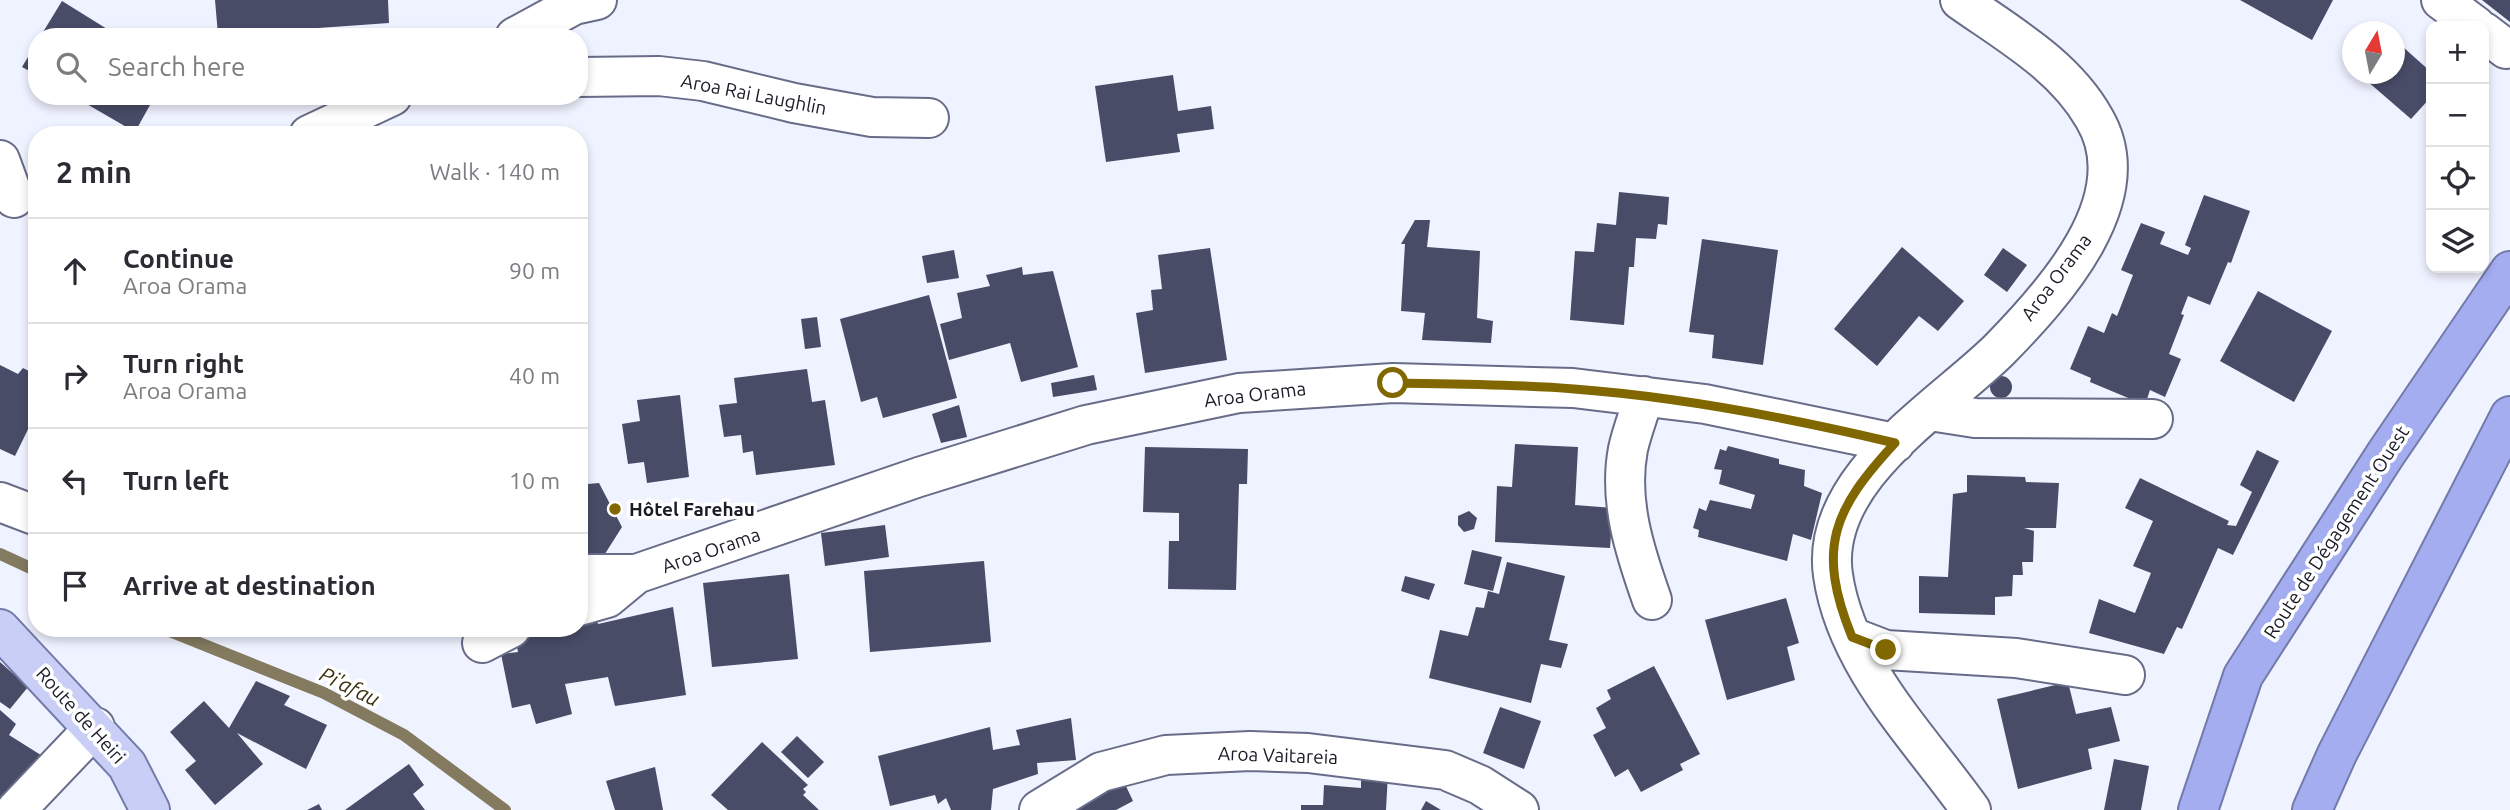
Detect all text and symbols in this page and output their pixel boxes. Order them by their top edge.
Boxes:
north arrow [2342,21,2405,84]
map controls [2426,21,2489,273]
button: + [2426,21,2489,84]
search box [28,28,588,105]
icon: search [52,48,90,86]
text: Search here [108,52,245,81]
street label: Aroa Rai Laughlin [679,69,829,119]
button: − [2426,84,2489,147]
button: locate [2426,147,2489,210]
text: 2 min [56,155,132,189]
text: Walk · 140 m [429,159,560,184]
button: layers [2426,210,2489,273]
street label: Aroa Orama [2016,229,2096,325]
text: Continue [123,244,234,273]
icon: ahead [56,252,94,290]
text: 90 m [509,258,560,283]
text: Aroa Orama [123,273,247,298]
text: Turn right [123,349,244,378]
icon: right [56,357,94,395]
text: 40 m [509,363,560,388]
route start [1377,367,1408,398]
street label: Aroa Orama [1203,377,1307,411]
text: Aroa Orama [123,378,247,403]
street label: Route de Dégagement Ouest [2259,421,2413,643]
icon: left [56,462,94,500]
text: Turn left [123,466,229,495]
text: 10 m [509,468,560,493]
place label: Hôtel Farehau [629,498,755,520]
marker: Hôtel Farehau [607,501,623,517]
street label: Aroa Orama [659,523,763,577]
icon: arrive [56,567,94,605]
text: Arrive at destination [123,571,376,600]
route end [1870,634,1901,665]
water label: Pi'afau [316,661,384,711]
street label: Route de Heiri [32,662,130,768]
street label: Aroa Vaitareia [1218,742,1338,768]

